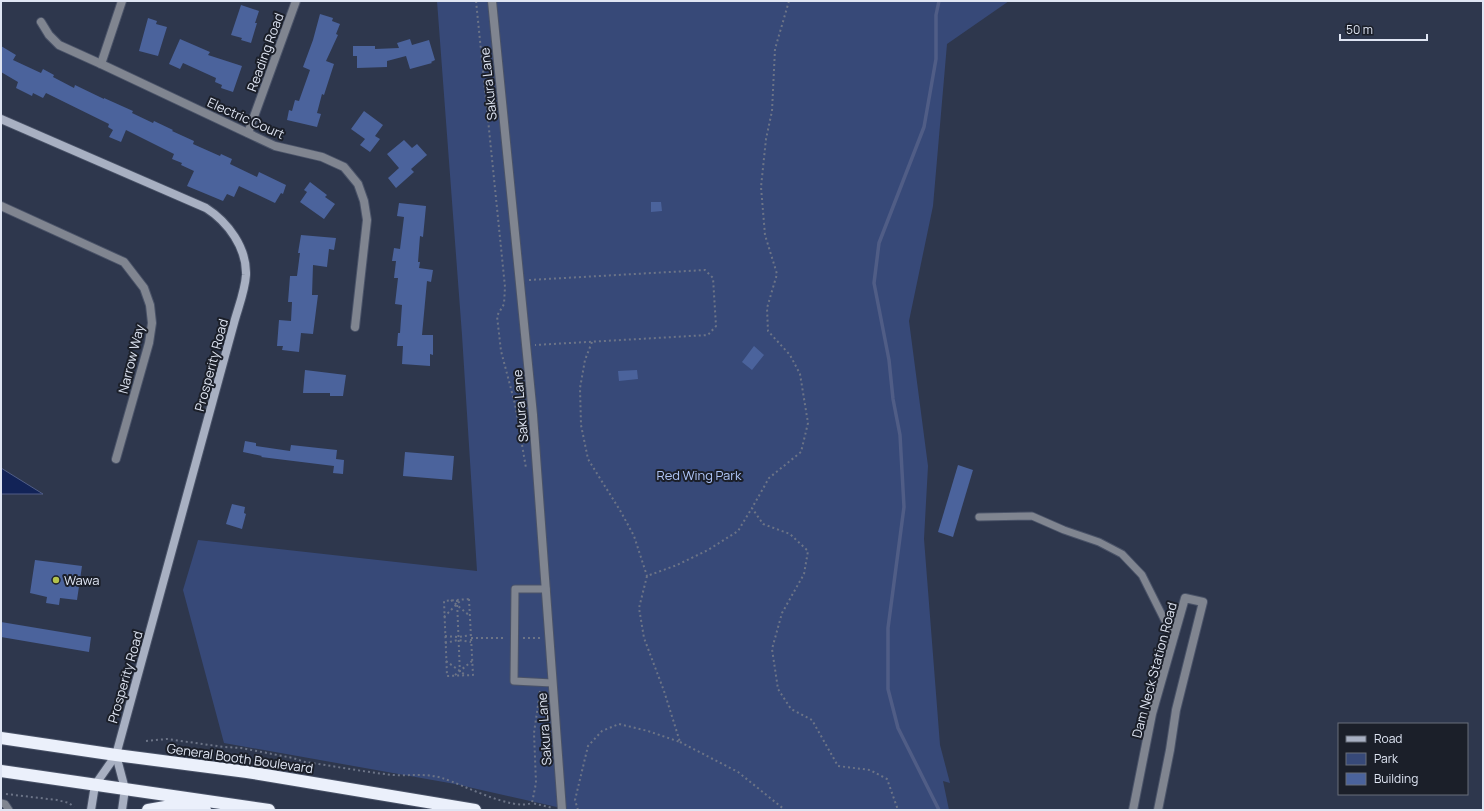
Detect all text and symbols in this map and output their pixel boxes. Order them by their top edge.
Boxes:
street label: Reading Road [242,10,288,94]
scale bar [1340,16,1427,42]
text: 50 m [1346,21,1373,38]
street label: Sakura Lane [475,46,501,121]
street label: Electric Court [205,93,287,143]
street label: Prosperity Road [190,317,232,413]
street label: Narrow Way [114,322,148,395]
street label: Sakura Lane [508,369,532,443]
park label: Red Wing Park [657,466,742,484]
place label: Wawa [64,571,99,589]
marker: Wawa [51,575,61,585]
street label: Dam Neck Station Road [1127,600,1181,740]
street label: Prosperity Road [103,629,147,725]
street label: Sakura Lane [532,692,556,766]
legend [1338,723,1468,795]
text: Road [1374,730,1402,747]
street label: General Booth Boulevard [166,739,314,777]
text: Park [1374,750,1399,767]
text: Building [1374,770,1418,787]

